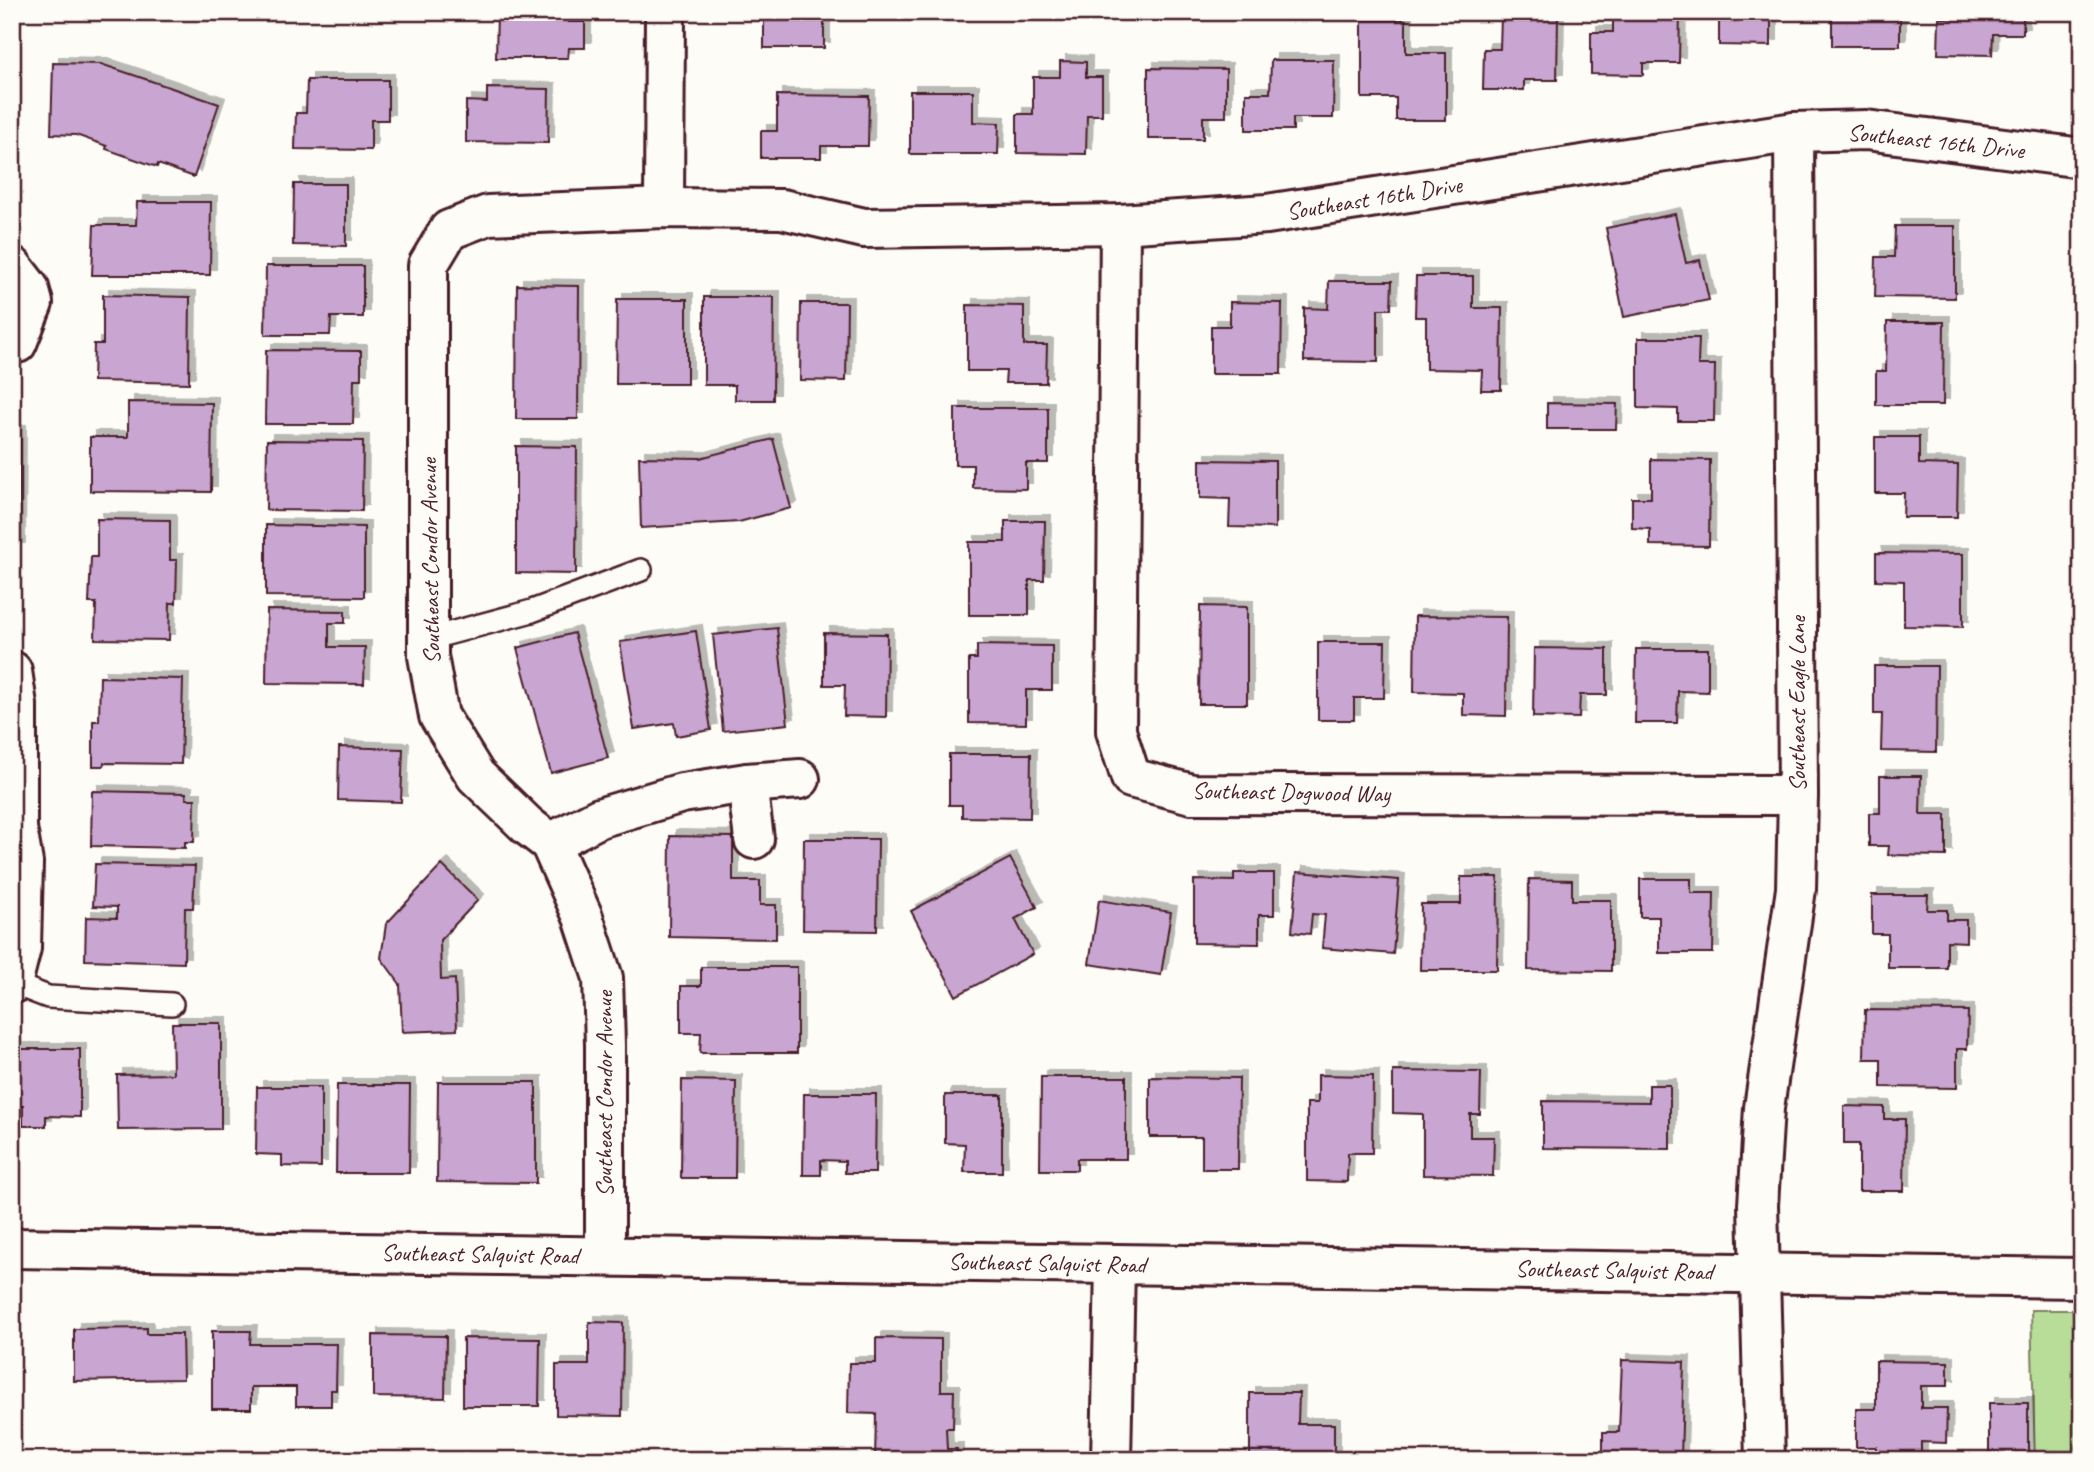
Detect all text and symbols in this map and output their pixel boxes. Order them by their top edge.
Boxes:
street label: Southeast 16th Drive [1846,117,2028,165]
street label: Southeast 16th Drive [1284,169,1466,227]
street label: Southeast Condor Avenue [413,456,447,664]
street label: Southeast Eagle Lane [1782,614,1812,792]
street label: Southeast Dogwood Way [1192,775,1392,809]
street label: Southeast Condor Avenue [589,989,619,1197]
street label: Southeast Salquist Road [381,1237,583,1271]
street label: Southeast Salquist Road [948,1246,1150,1280]
street label: Southeast Salquist Road [1515,1253,1717,1287]

